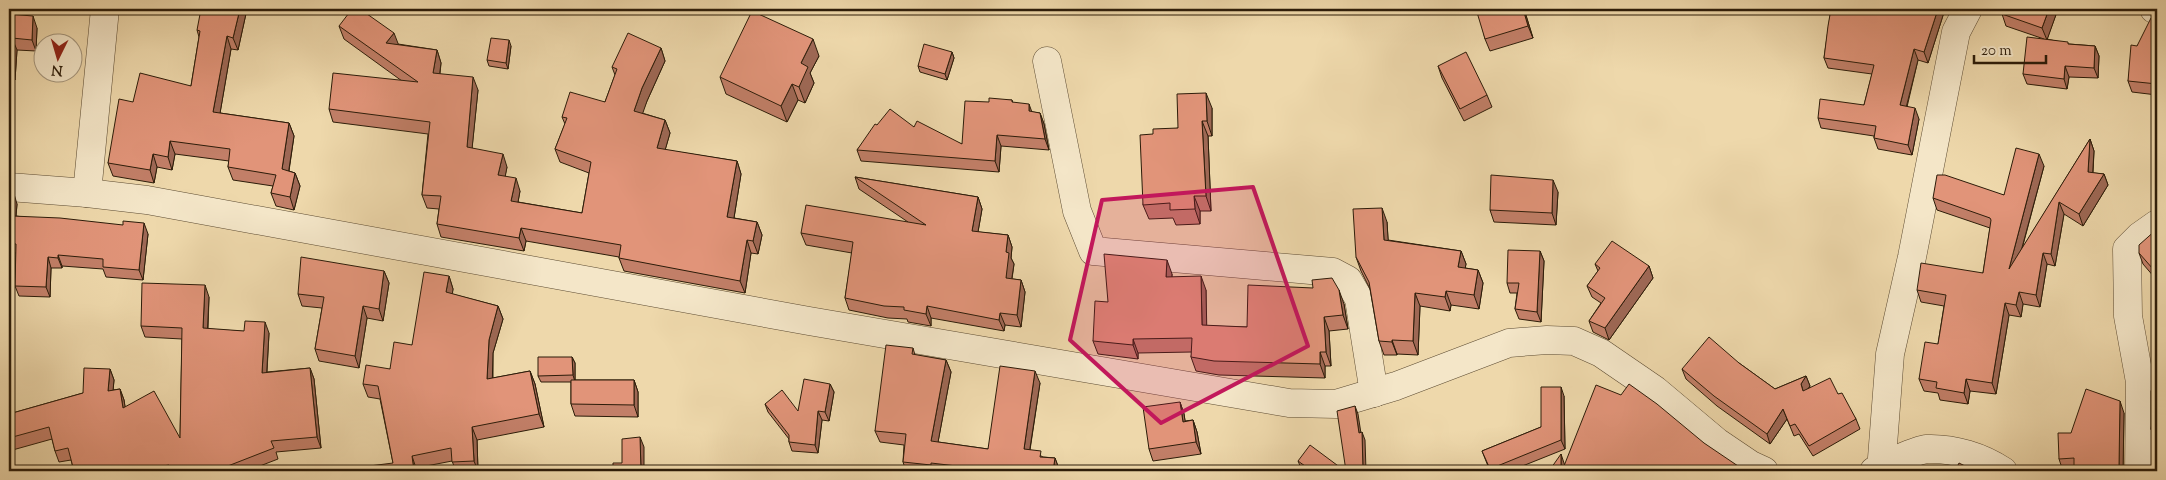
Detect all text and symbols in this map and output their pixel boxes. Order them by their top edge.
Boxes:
north arrow [32,32,82,82]
scale bar [1974,32,2046,64]
text: 20 m [1981,41,2012,62]
text: N [51,59,63,79]

